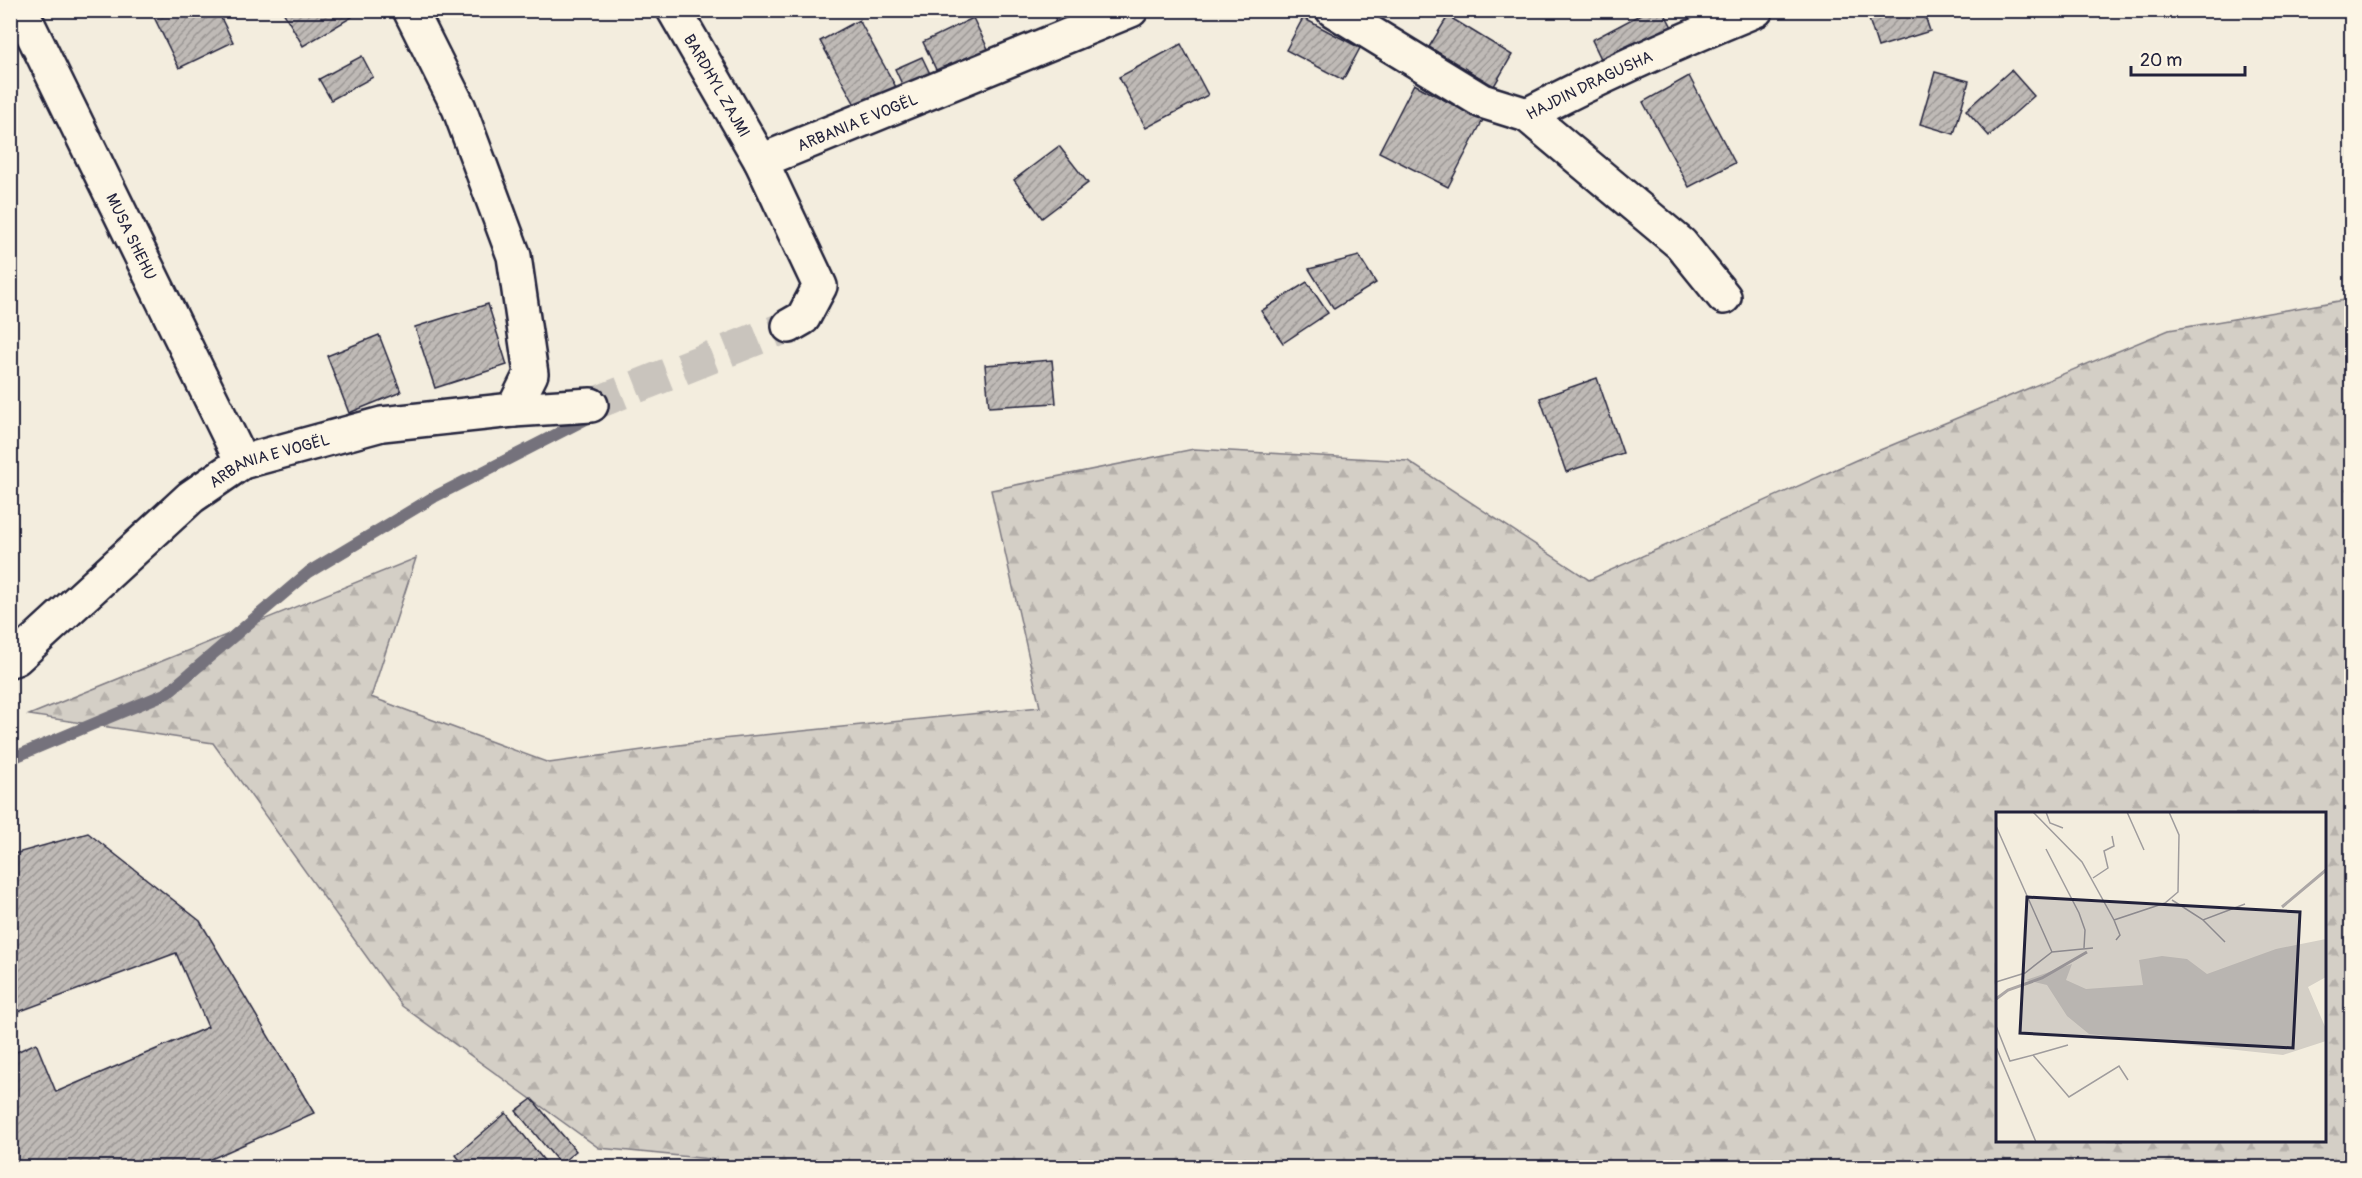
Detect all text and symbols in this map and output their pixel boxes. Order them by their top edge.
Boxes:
street label: BARDHYL ZAJMI [679,31,754,141]
scale bar [2131,39,2245,77]
street label: HAJDIN DRAGUSHA [1523,47,1656,125]
text: 20 m [2140,49,2182,72]
street label: ARBANIA E VOGËL [794,89,921,156]
street label: MUSA SHEHU [101,190,160,283]
street label: ARBANIA E VOGËL [205,430,332,493]
inset map [1996,812,2326,1142]

